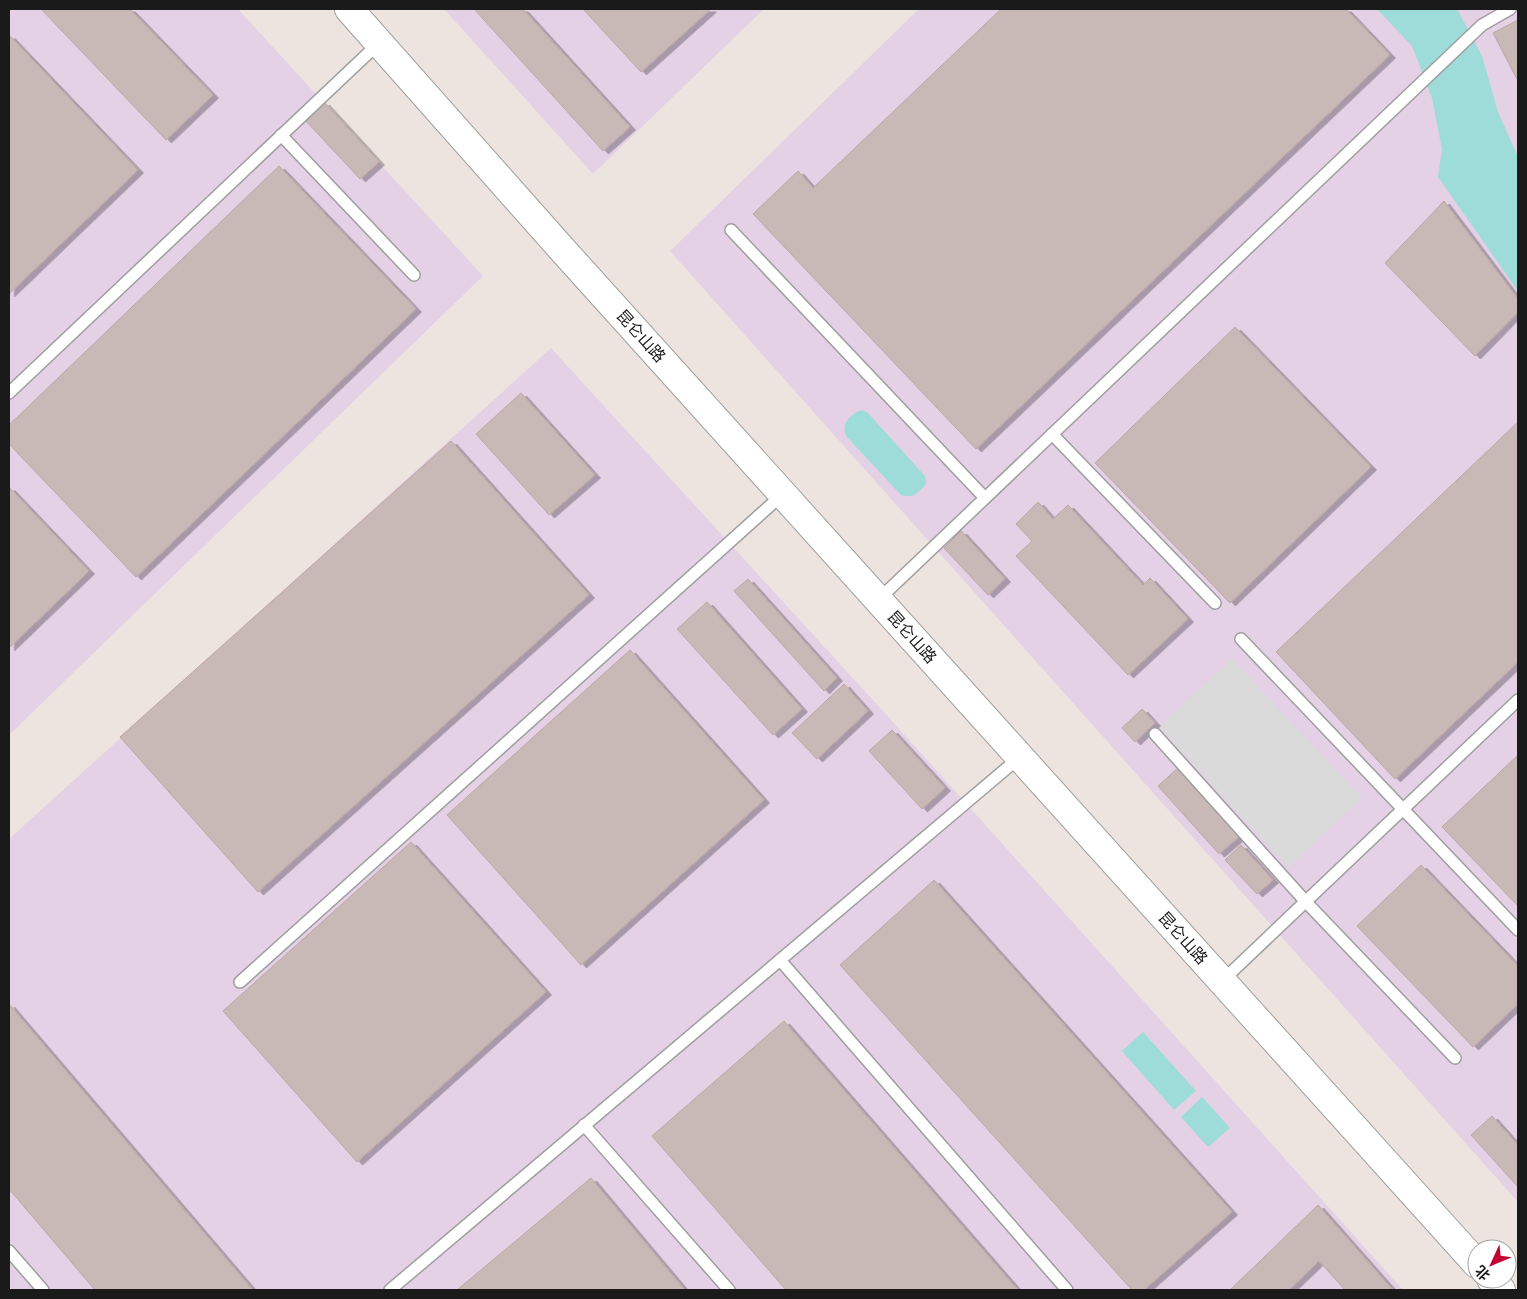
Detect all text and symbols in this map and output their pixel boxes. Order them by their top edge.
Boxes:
street label: 昆仑山路 [613,306,669,366]
street label: 昆仑山路 [884,607,940,667]
street label: 昆仑山路 [1155,908,1211,968]
north arrow [1467,1239,1517,1289]
text: 北 [1472,1262,1494,1284]

